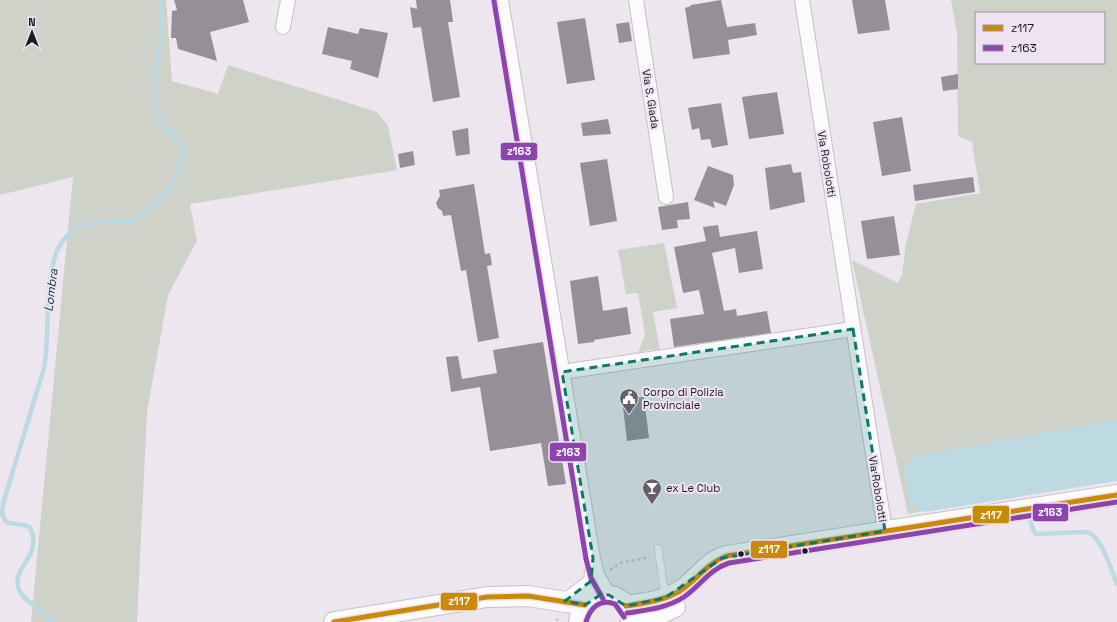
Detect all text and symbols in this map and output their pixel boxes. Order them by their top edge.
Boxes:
north arrow [12,12,52,52]
legend [975,12,1105,64]
text: N [28,15,36,29]
text: z117 [1011,20,1034,36]
text: z163 [1011,40,1037,56]
street label: Via S. Giada [639,68,663,130]
street label: Via Robolotti [815,130,839,199]
line badge: z163 [500,142,538,161]
text: z163 [507,144,531,158]
water label: Lombra [40,267,62,312]
place label: Corpo di Polizia Provinciale [643,385,724,412]
public building icon: Corpo di Polizia Provinciale [618,387,640,415]
line badge: z163 [549,442,587,462]
text: z163 [556,445,580,459]
street label: Via Robolotti [866,455,890,524]
bar icon: ex Le Club [641,477,663,505]
place label: ex Le Club [666,481,720,495]
line badge: z163 [1032,503,1069,522]
line badge: z117 [972,505,1010,524]
text: z163 [1038,505,1062,519]
text: z117 [980,508,1002,522]
line badge: z117 [750,540,788,559]
text: z117 [758,542,780,556]
unlabelled marker [800,546,810,556]
unlabelled marker [736,549,746,559]
line badge: z117 [440,592,478,611]
text: z117 [448,594,470,608]

